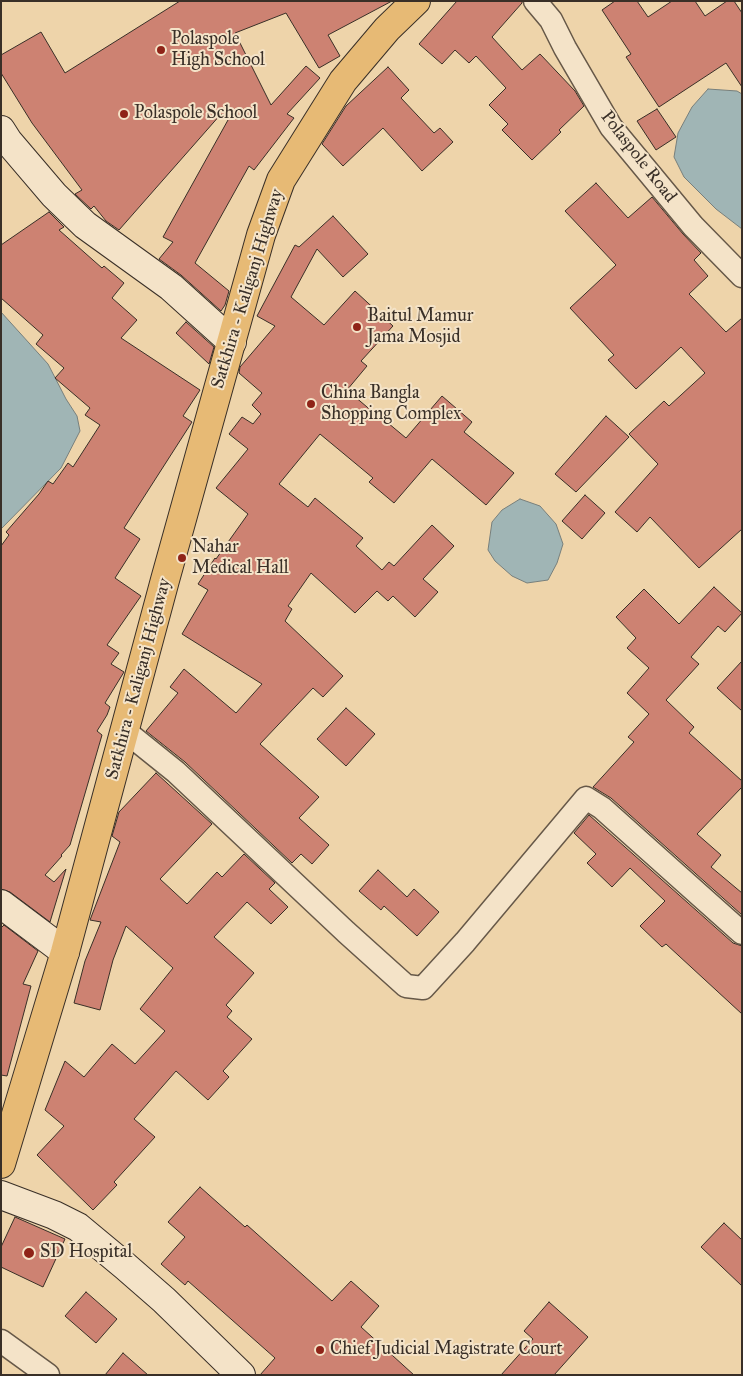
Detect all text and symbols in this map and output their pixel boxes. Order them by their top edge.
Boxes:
place label: Polaspole High School [171,29,265,72]
marker: Polaspole High School [155,44,167,56]
place label: Polaspole School [134,103,257,125]
street label: Polaspole Road [595,107,681,207]
marker: Polaspole School [118,108,130,120]
street label: Satkhira - Kaliganj Highway [207,187,289,391]
place label: Baitul Mamur Jama Mosjid [367,306,474,348]
marker: Baitul Mamur Jama Mosjid [351,321,363,333]
place label: China Bangla Shopping Complex [321,383,461,426]
marker: China Bangla Shopping Complex [305,398,317,410]
place label: Nahar Medical Hall [192,537,289,580]
marker: Nahar Medical Hall [176,552,188,564]
street label: Satkhira - Kaliganj Highway [102,576,176,782]
place label: SD Hospital [40,1242,132,1264]
marker: SD Hospital [22,1246,36,1260]
place label: Chief Judicial Magistrate Court [330,1339,563,1361]
marker: Chief Judicial Magistrate Court [314,1344,326,1356]

